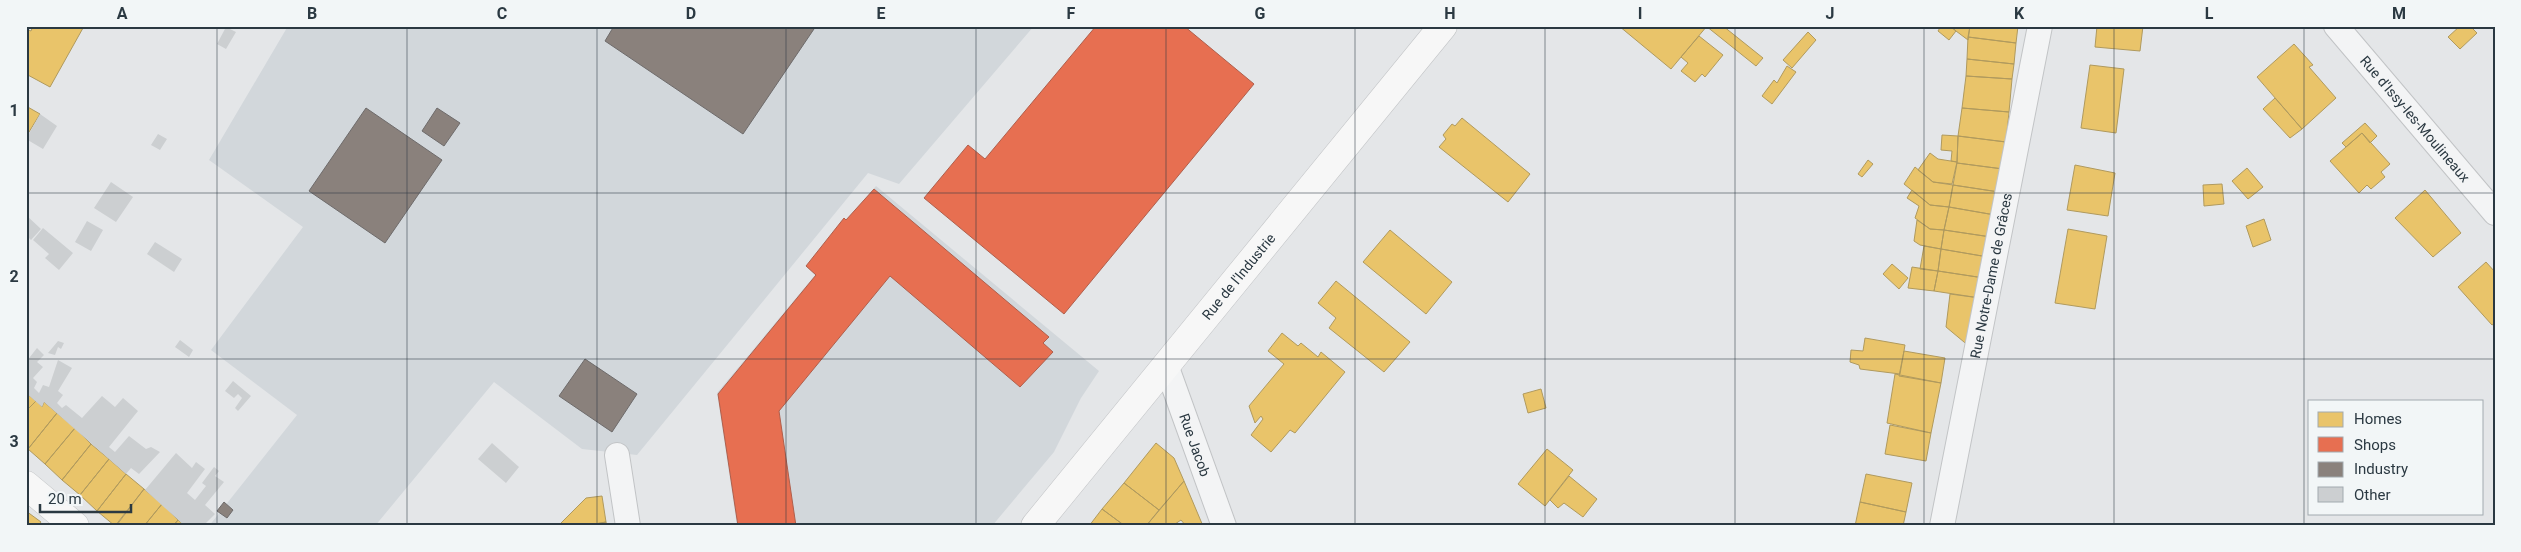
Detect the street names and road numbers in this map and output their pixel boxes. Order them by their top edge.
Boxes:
street label: Rue d'Issy-les-Moulineaux [2357,53,2473,185]
street label: Rue Notre-Dame de Grâces [1967,192,2015,360]
street label: Rue de l'Industrie [1199,230,1278,323]
street label: Rue Jacob [1176,411,1214,479]

